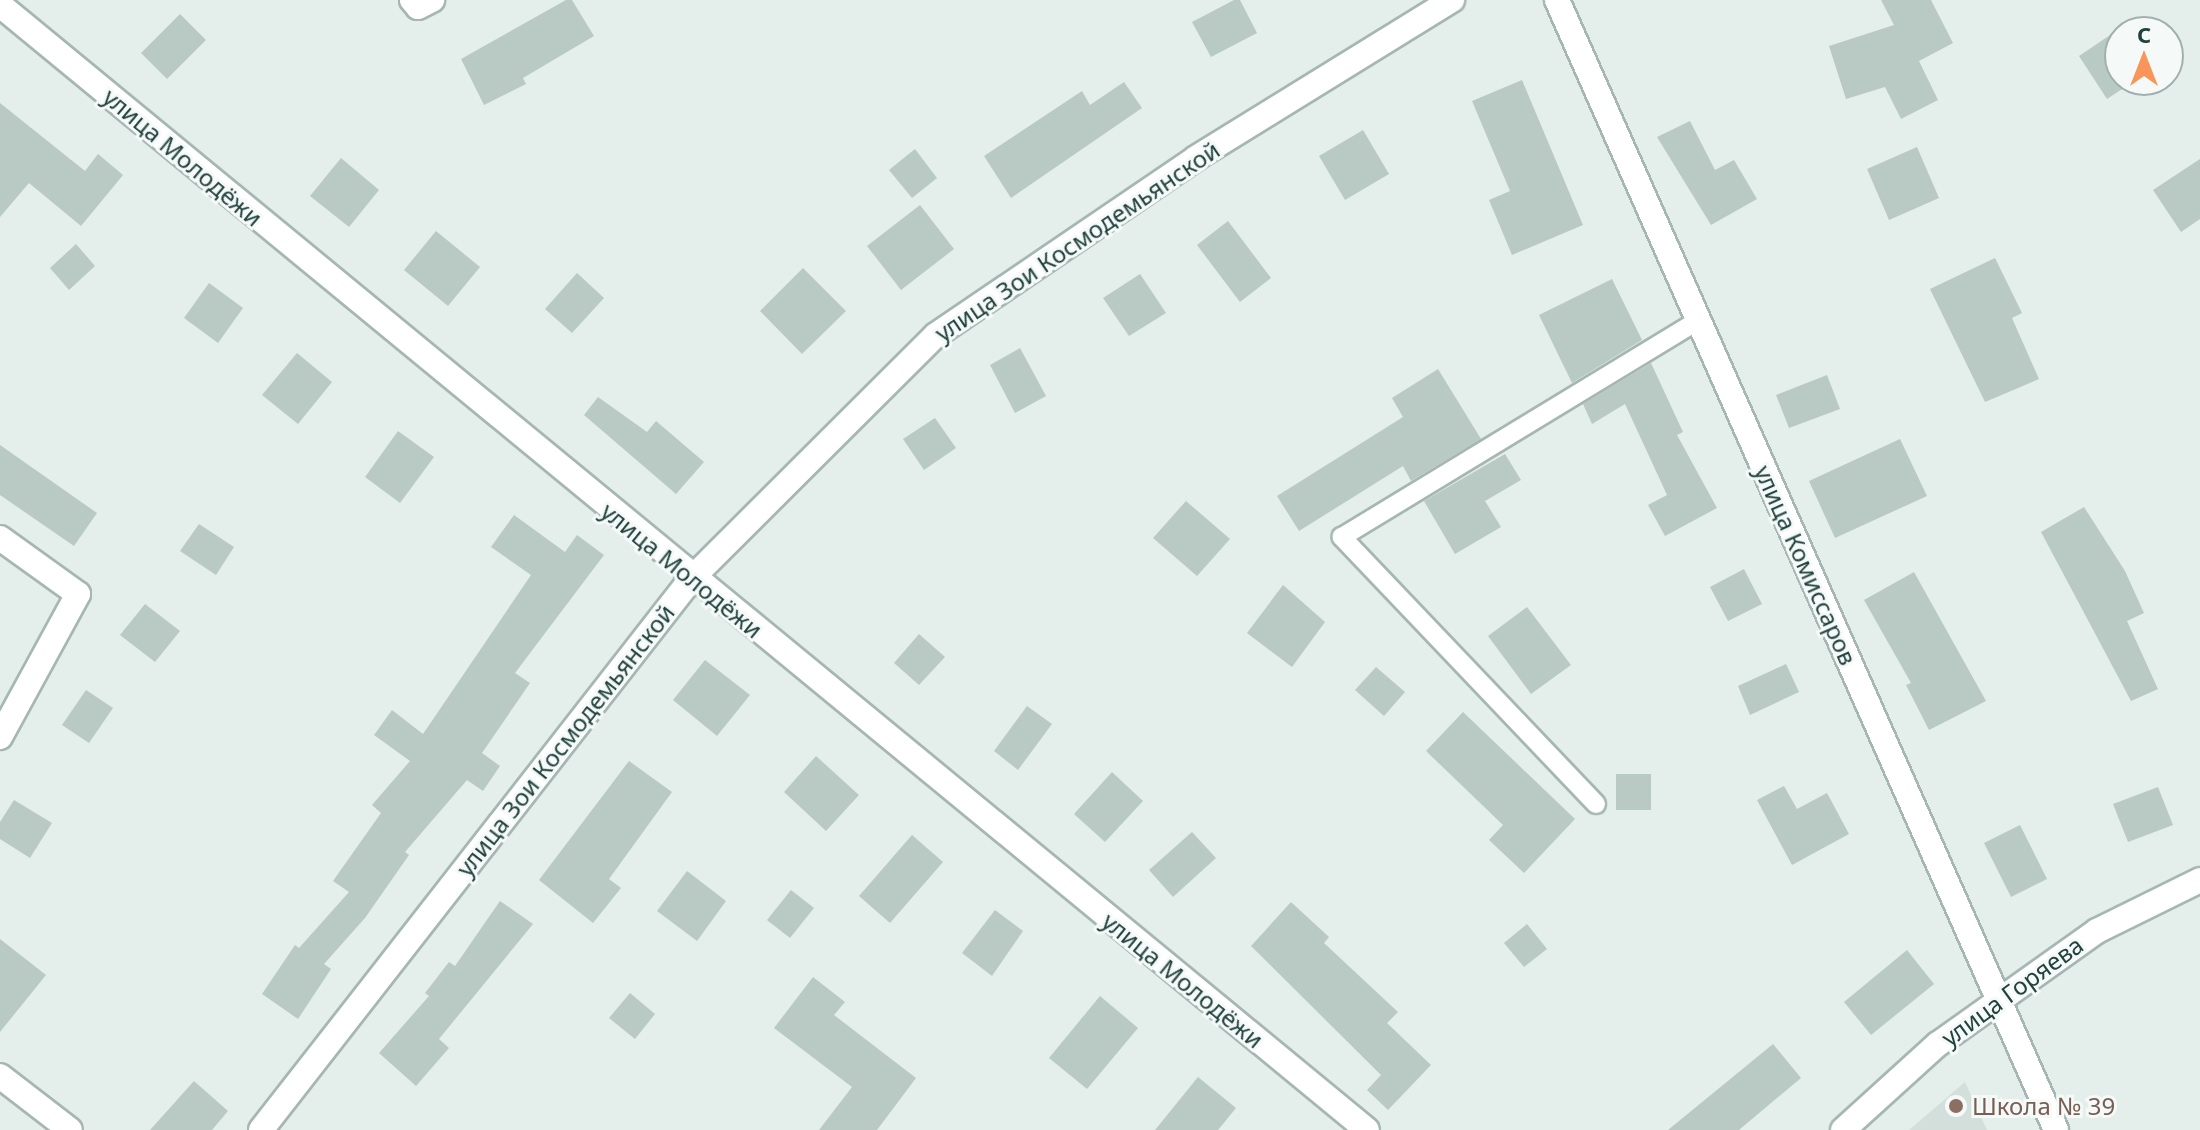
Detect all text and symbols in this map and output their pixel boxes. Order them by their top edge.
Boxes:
north arrow [2104,16,2184,96]
text: С [2137,19,2151,49]
street label: улица Молодёжи [98,82,268,232]
street label: улица Зои Космодемьянской [929,135,1225,347]
street label: улица Комиссаров [1749,461,1863,669]
street label: улица Молодёжи [596,496,768,644]
street label: улица Зои Космодемьянской [450,598,680,882]
street label: улица Молодёжи [1097,906,1269,1054]
street label: улица Горяева [1936,930,2088,1052]
place label: Школа № 39 [1972,1092,2115,1120]
marker: Школа № 39 [1947,1097,1965,1115]

